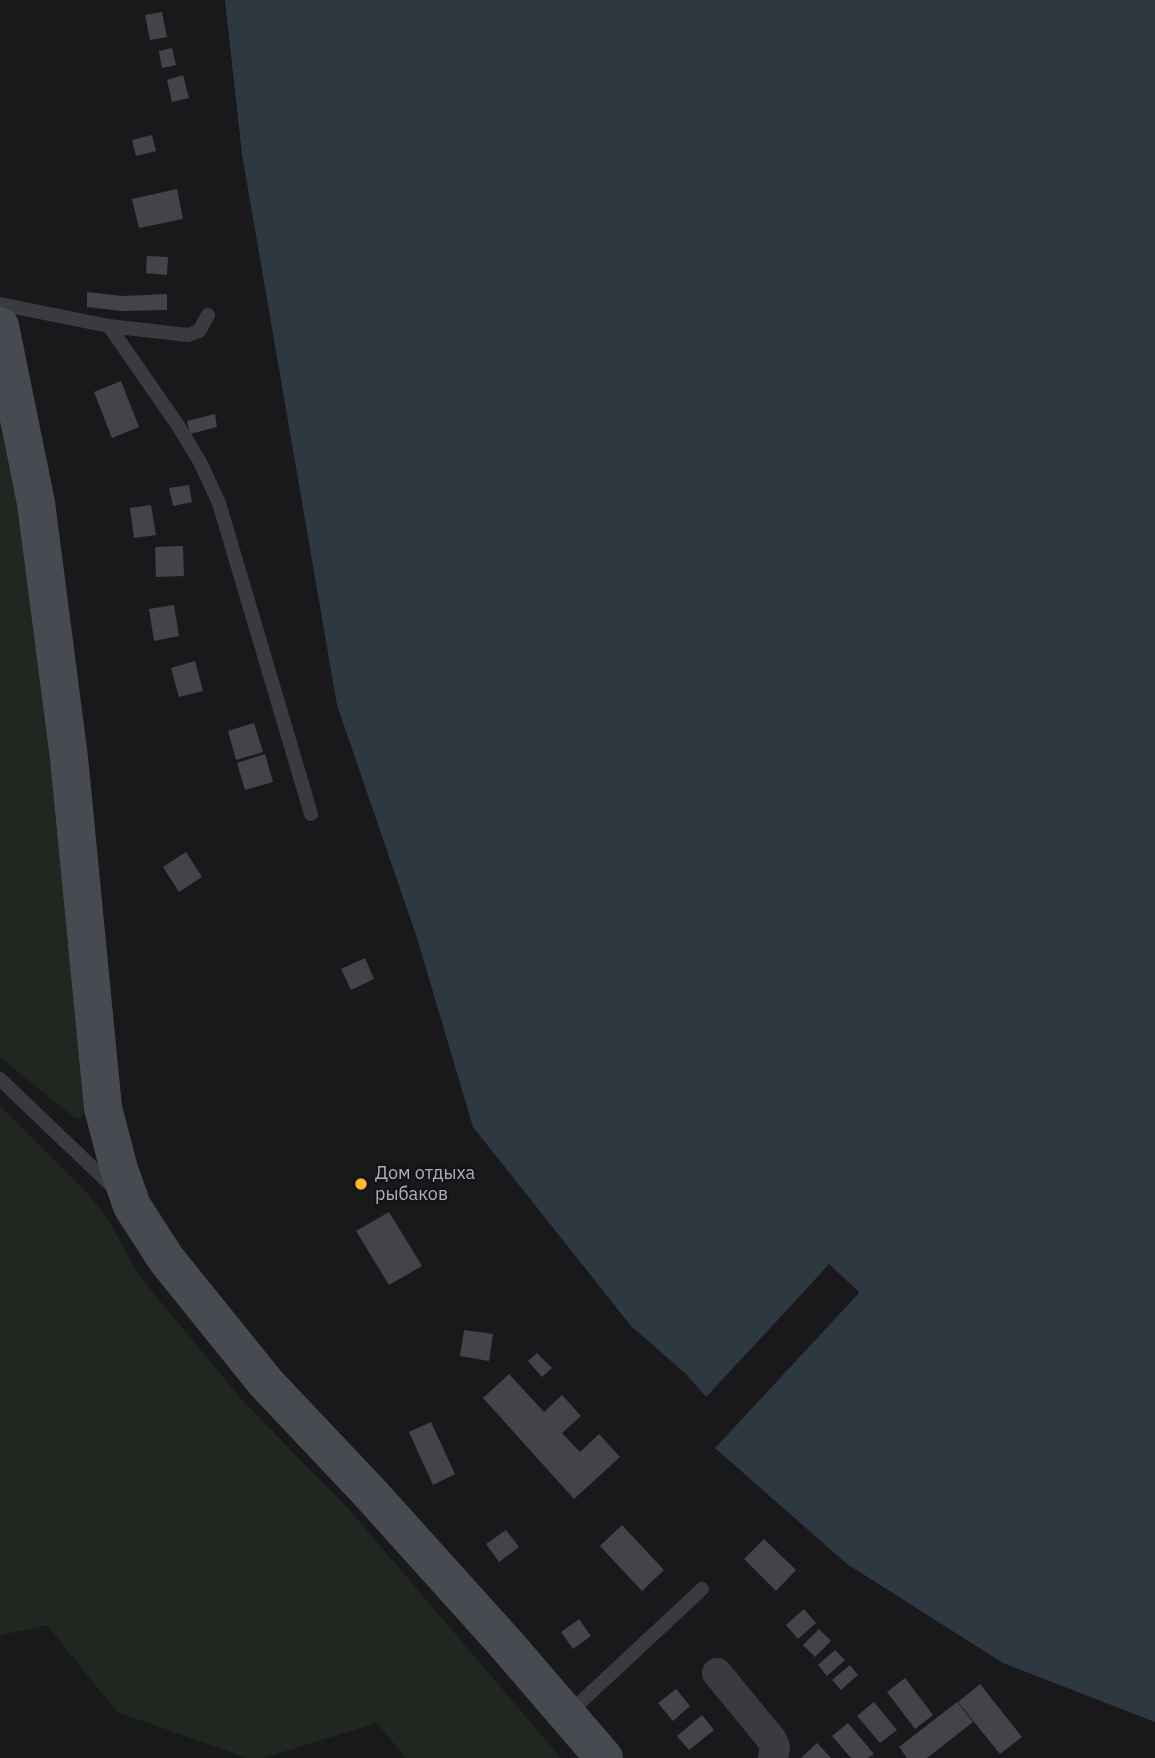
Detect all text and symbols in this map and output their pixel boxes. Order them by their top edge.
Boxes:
place label: Дом отдыха рыбаков [375,1163,475,1206]
marker: Дом отдыха рыбаков [353,1176,369,1192]

